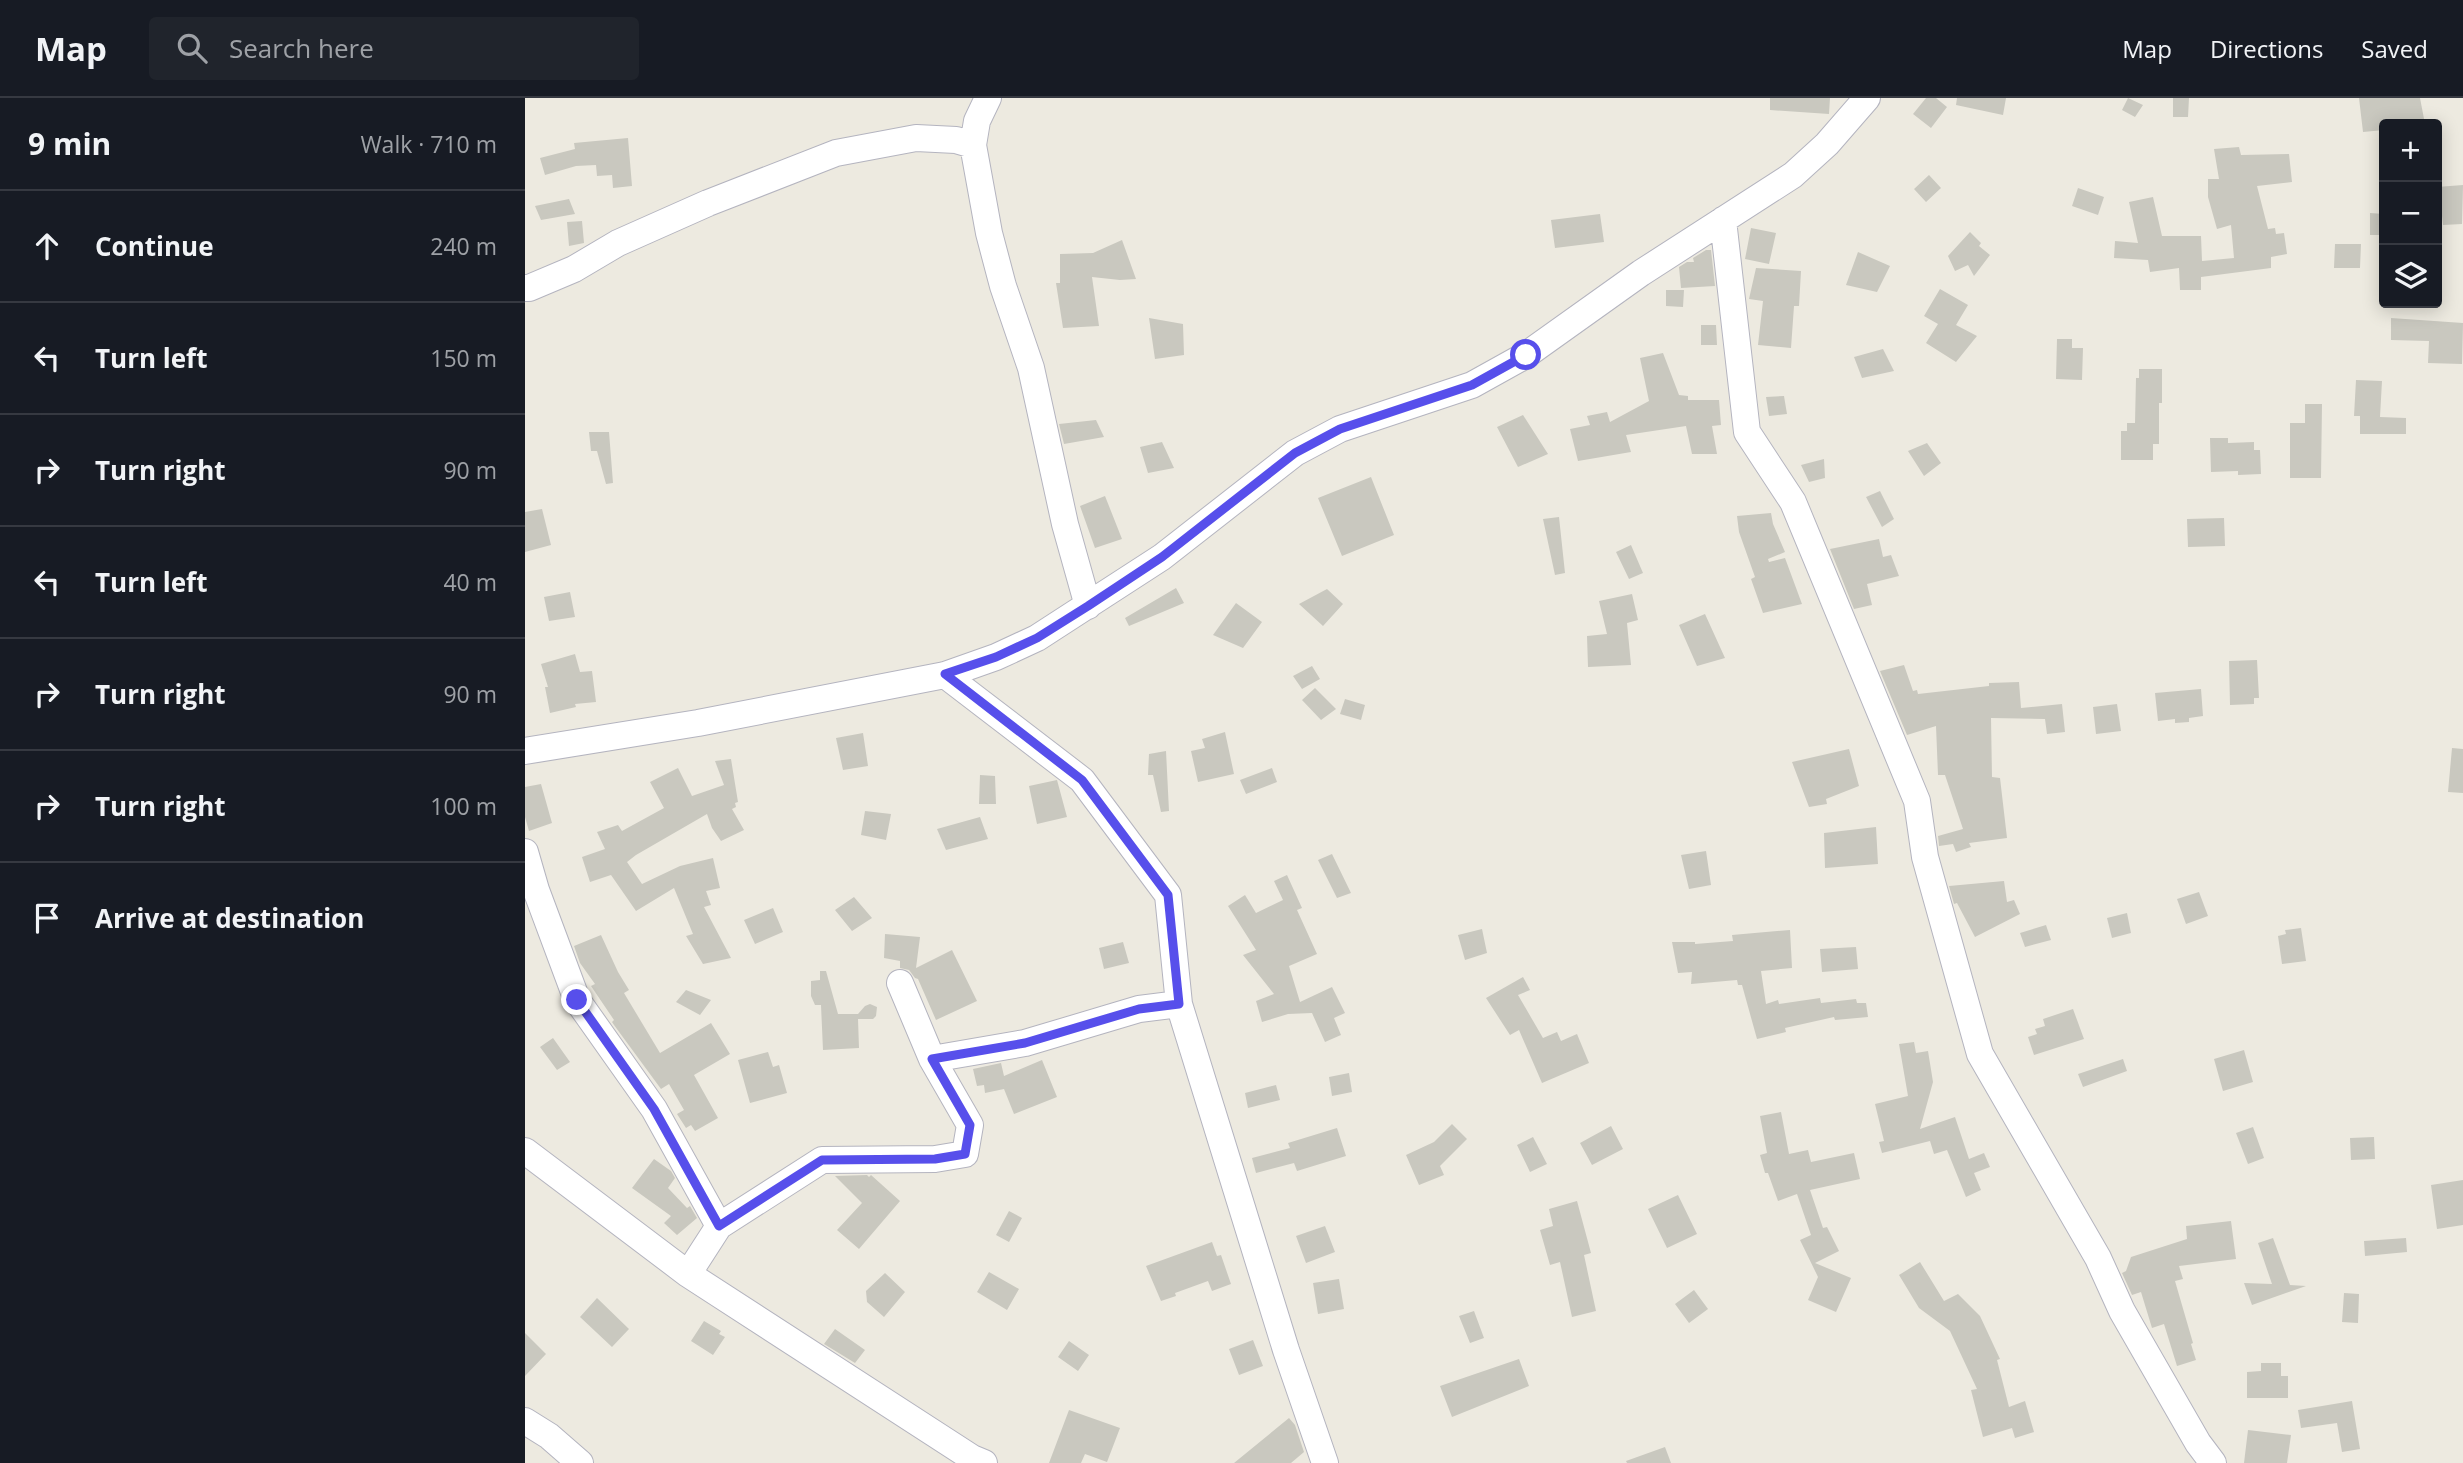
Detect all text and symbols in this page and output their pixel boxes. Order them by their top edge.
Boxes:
search box [149,17,639,80]
text: Map [35,26,107,71]
icon: search [173,29,211,67]
text: Search here [229,30,374,66]
text: Map [2122,32,2172,65]
text: Directions [2210,32,2323,65]
text: Saved [2361,32,2428,65]
map controls [2379,119,2442,308]
button: + [2379,119,2442,182]
text: 9 min [28,123,111,164]
text: Walk · 710 m [360,128,497,160]
button: − [2379,182,2442,245]
icon: ahead [28,227,66,265]
text: Continue [95,228,214,264]
text: 240 m [430,230,497,262]
button: layers [2379,245,2442,308]
icon: left [28,339,66,377]
route start [1510,339,1541,370]
text: Turn left [95,340,207,376]
text: 150 m [430,342,497,374]
icon: right [28,451,66,489]
text: Turn right [95,452,226,488]
text: 90 m [443,454,497,486]
icon: left [28,563,66,601]
text: Turn left [95,564,207,600]
text: 40 m [443,566,497,598]
icon: right [28,675,66,713]
text: Turn right [95,676,226,712]
text: 90 m [443,678,497,710]
icon: right [28,787,66,825]
text: Turn right [95,788,226,824]
text: 100 m [430,790,497,822]
icon: arrive [28,899,66,937]
text: Arrive at destination [95,900,364,936]
route end [561,984,592,1015]

